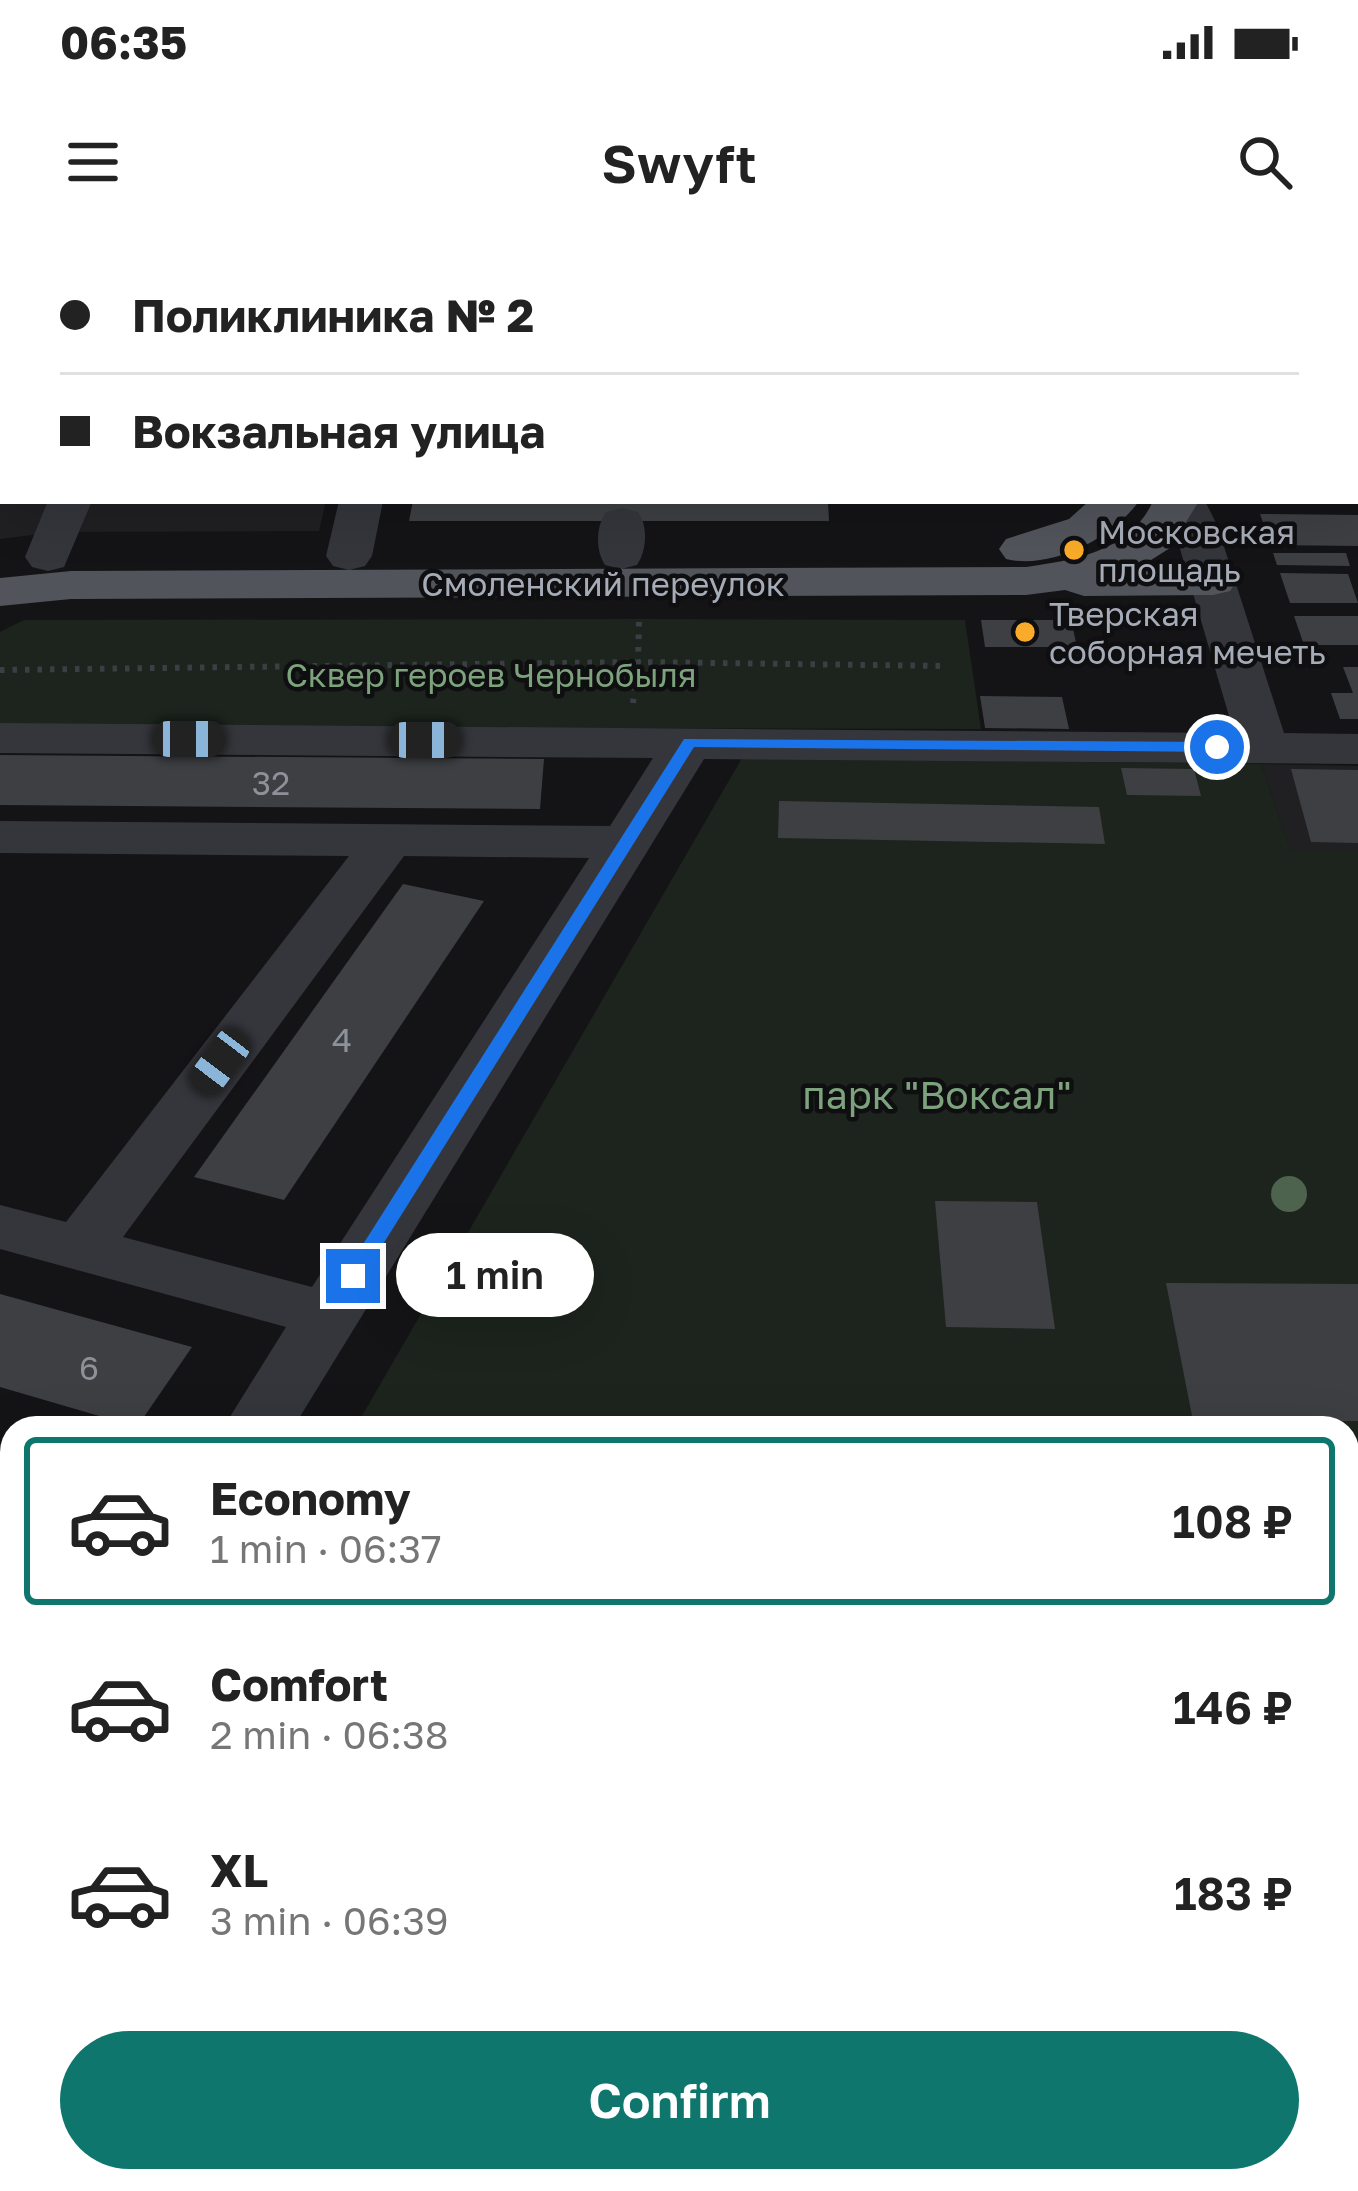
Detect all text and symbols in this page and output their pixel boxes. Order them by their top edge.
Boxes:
text: 06:35 [60,15,187,69]
icon: menu [60,129,126,195]
icon: search [1232,129,1298,195]
text: Swyft [601,130,757,195]
text: Поликлиника № 2 [132,288,534,342]
text: Вокзальная улица [132,404,545,458]
place label: Московская площадь [1098,512,1295,589]
marker: Московская площадь [1061,537,1087,563]
street label: Смоленский переулок [421,564,785,603]
place label: Тверская соборная мечеть [1049,594,1326,671]
marker: Тверская соборная мечеть [1012,619,1038,645]
park label: Сквер героев Чернобыля [285,655,697,694]
route start [1190,720,1244,774]
car [153,721,225,757]
car [389,722,461,758]
house number: 32 [252,763,290,802]
house number: 4 [332,1020,352,1059]
car [184,1022,256,1102]
park label: парк "Воксал" [802,1071,1072,1118]
callout: 1 min [395,1234,593,1318]
route end [326,1249,380,1303]
text: 1 min [446,1251,544,1298]
house number: 6 [79,1348,99,1387]
icon: car [66,1467,174,1575]
text: Economy [210,1471,411,1525]
text: 108 ₽ [1172,1494,1293,1548]
text: 1 min · 06:37 [210,1525,442,1572]
icon: car [66,1653,174,1761]
text: Comfort [210,1657,388,1711]
text: 146 ₽ [1173,1680,1293,1734]
text: 2 min · 06:38 [210,1711,449,1758]
icon: car [66,1839,174,1947]
text: XL [210,1843,268,1897]
text: 183 ₽ [1174,1866,1293,1920]
text: 3 min · 06:39 [210,1897,449,1944]
button: Confirm [60,2031,1299,2169]

